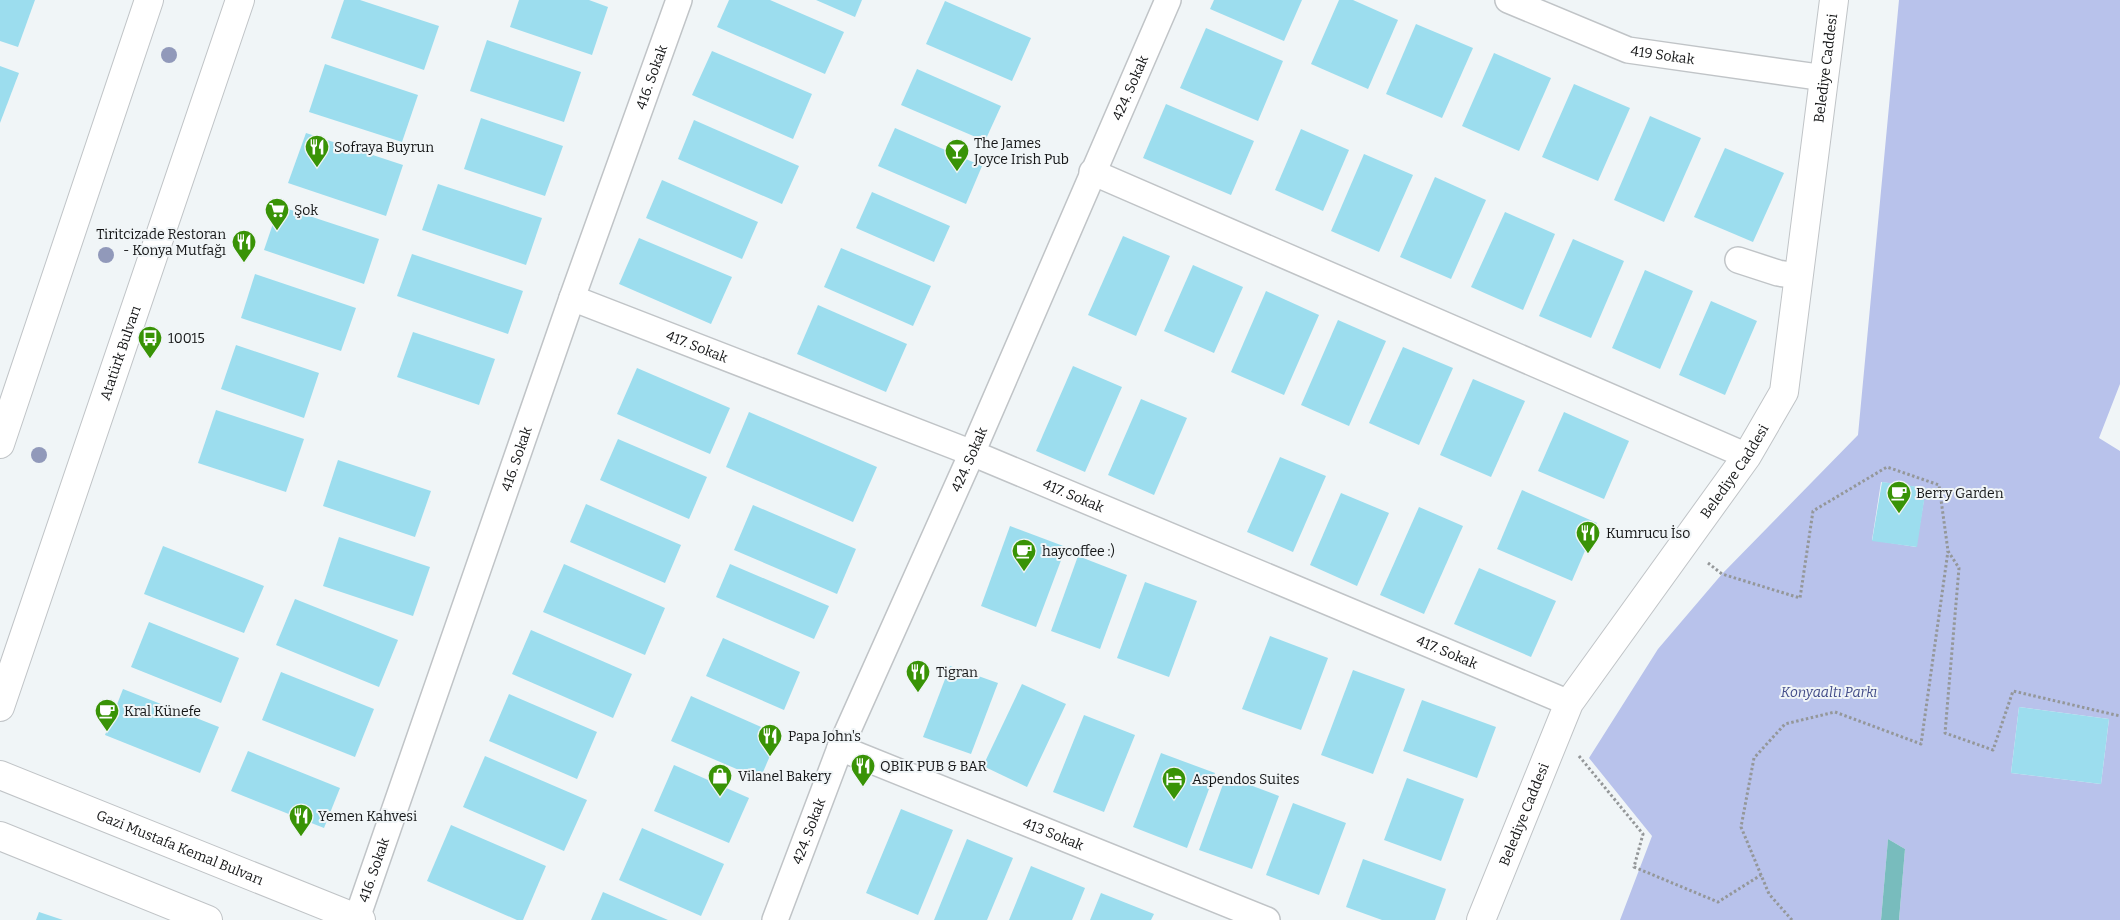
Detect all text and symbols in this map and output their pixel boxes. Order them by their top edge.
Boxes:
street label: Belediye Caddesi [1810,13,1841,124]
street label: 419 Sokak [1630,42,1696,68]
street label: 416. Sokak [632,43,671,112]
street label: 424. Sokak [1109,53,1152,123]
restaurant icon: Sofraya Buyrun [304,134,330,168]
place label: The James Joyce Irish Pub [973,135,1069,168]
bar icon: The James Joyce Irish Pub [944,138,970,172]
place label: Sofraya Buyrun [334,139,434,156]
supermarket icon: Şok [264,197,290,231]
place label: Şok [294,202,318,219]
place label: Tiritcizade Restoran - Konya Mutfağı [96,226,226,259]
restaurant icon: Tiritcizade Restoran - Konya Mutfağı [231,229,257,263]
street label: Atatürk Bulvarı [97,303,145,403]
bus stop icon: 10015 [137,325,163,359]
street label: 417. Sokak [663,327,730,367]
place label: 10015 [168,330,205,347]
street label: Belediye Caddesi [1697,421,1772,522]
street label: 416. Sokak [498,424,536,494]
street label: 424. Sokak [948,424,991,495]
street label: 417. Sokak [1040,476,1107,516]
cafe icon: Berry Garden [1886,480,1912,514]
place label: Berry Garden [1916,485,2004,502]
restaurant icon: Kumrucu İso [1575,520,1601,554]
place label: Kumrucu İso [1606,525,1690,542]
cafe icon: haycoffee :) [1011,538,1037,572]
place label: haycoffee :) [1042,543,1115,560]
street label: 417. Sokak [1414,632,1480,673]
restaurant icon: Tigran [905,659,931,693]
place label: Tigran [936,664,978,681]
park label: Konyaaltı Parkı [1781,684,1877,701]
cafe icon: Kral Künefe [94,698,120,732]
place label: Kral Künefe [124,703,201,720]
restaurant icon: Papa John's [757,723,783,757]
place label: Papa John's [788,728,861,745]
restaurant icon: QBIK PUB & BAR [850,753,876,787]
place label: QBIK PUB & BAR [880,758,987,775]
street label: Belediye Caddesi [1496,760,1553,869]
shop icon: Vilanel Bakery [707,763,733,797]
hotel icon: Aspendos Suites [1161,766,1187,800]
place label: Vilanel Bakery [738,768,832,785]
place label: Aspendos Suites [1192,771,1299,788]
street label: 424. Sokak [789,796,829,867]
restaurant icon: Yemen Kahvesi [288,803,314,837]
street label: Gazi Mustafa Kemal Bulvarı [94,807,266,889]
place label: Yemen Kahvesi [318,808,417,825]
street label: 413 Sokak [1020,815,1086,854]
street label: 416. Sokak [355,835,393,905]

